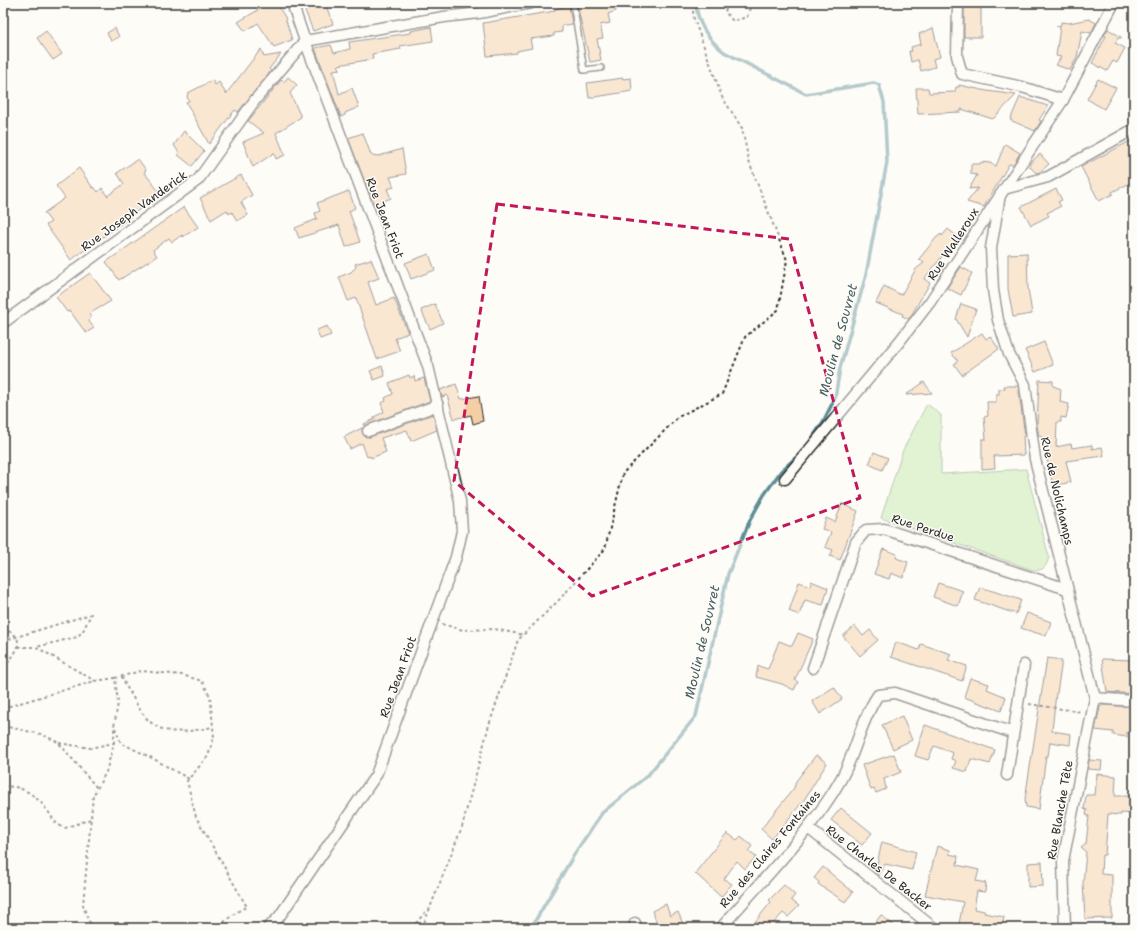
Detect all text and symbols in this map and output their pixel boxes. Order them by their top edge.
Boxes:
street label: Rue Joseph Vanderick [78,167,191,255]
street label: Rue Jean Friot [362,175,408,261]
street label: Rue Walleroux [924,205,982,283]
water label: Moulin de Souvret [815,282,861,398]
street label: Rue de Nolichamps [1037,435,1077,547]
street label: Rue Perdue [890,510,957,546]
water label: Moulin de Souvret [681,583,723,700]
street label: Rue Jean Friot [376,634,420,720]
street label: Rue Blanche Tête [1043,759,1077,861]
street label: Rue des Claires Fontaines [716,787,824,911]
street label: Rue Charles De Backer [823,821,936,915]

